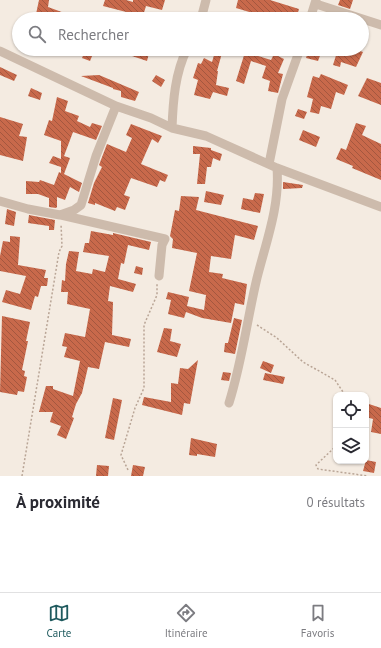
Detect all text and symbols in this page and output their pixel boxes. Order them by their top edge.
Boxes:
search box [12,12,369,56]
icon: search [26,23,48,45]
text: Rechercher [58,25,129,44]
map controls [333,392,369,464]
button: locate [333,392,369,428]
button: layers [333,428,369,464]
text: À proximité [16,491,100,513]
text: 0 résultats [306,494,365,511]
tab: Carte [47,602,71,640]
tab: Itinéraire [165,602,208,640]
tab: Favoris [301,602,334,640]

